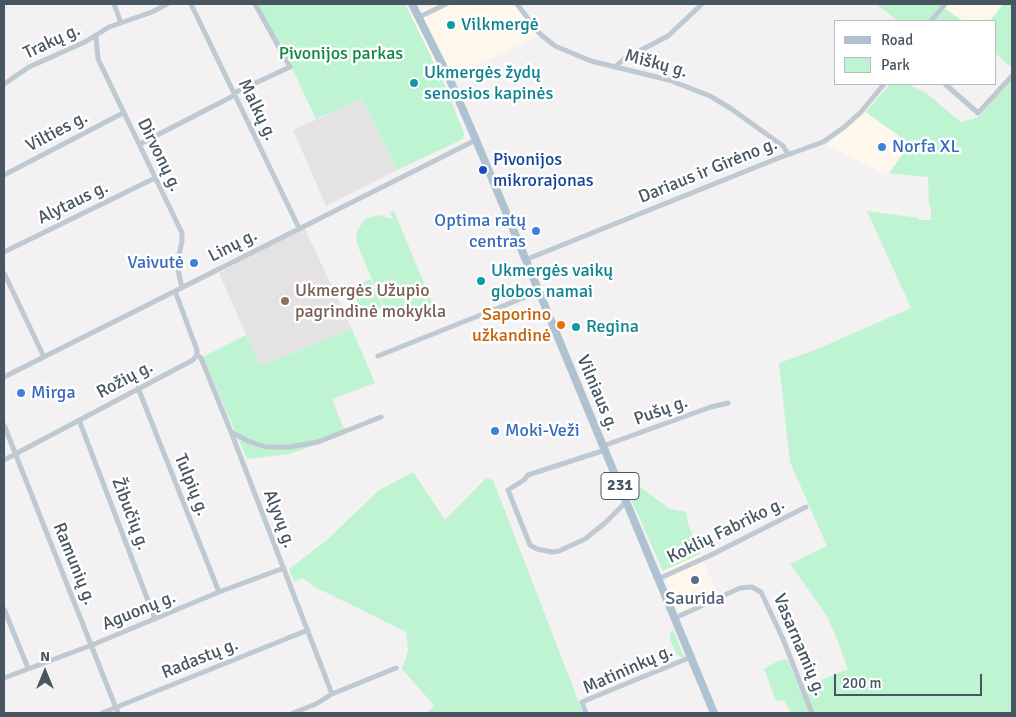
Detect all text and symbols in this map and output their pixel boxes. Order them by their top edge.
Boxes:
place label: Vilkmergė [461,14,539,36]
street label: Trakų g. [20,19,84,65]
marker: Vilkmergė [445,19,457,31]
legend [834,20,996,85]
text: Road [881,31,913,49]
park label: Pivonijos parkas [279,43,403,65]
street label: Miškų g. [622,45,690,83]
text: Park [881,56,910,74]
place label: Ukmergės žydų senosios kapinės [424,62,553,104]
street label: Malkų g. [233,76,281,144]
marker: Ukmergės žydų senosios kapinės [408,77,420,89]
street label: Vilties g. [23,107,91,157]
street label: Dirvonų g. [132,115,186,195]
street label: Dariaus ir Girėno g. [635,133,781,209]
place label: Norfa XL [892,136,960,158]
marker: Norfa XL [876,141,888,153]
place label: Pivonijos mikrorajonas [493,149,594,192]
marker: Pivonijos mikrorajonas [477,164,489,176]
street label: Alytaus g. [34,177,112,229]
place label: Optima ratų centras [434,210,526,252]
street label: Linų g. [205,225,261,267]
marker: Optima ratų centras [530,225,542,237]
place label: Vaivutė [127,252,184,274]
marker: Vaivutė [188,257,200,269]
place label: Ukmergės vaikų globos namai [491,260,613,302]
marker: Ukmergės vaikų globos namai [475,275,487,287]
place label: Ukmergės Užupio pagrindinė mokykla [295,280,446,322]
marker: Ukmergės Užupio pagrindinė mokykla [279,295,291,307]
place label: Saporino užkandinė [472,304,551,346]
place label: Regina [586,316,639,338]
marker: Saporino užkandinė [555,319,567,331]
marker: Regina [570,321,582,333]
street label: Vilniaus g. [571,352,623,434]
street label: Rožių g. [93,356,157,404]
place label: Mirga [31,382,76,404]
marker: Mirga [15,387,27,399]
street label: Pušų g. [631,391,691,431]
place label: Moki-Veži [505,420,580,442]
marker: Moki-Veži [489,425,501,437]
street label: Tulpių g. [169,451,213,519]
road number: 231 [601,472,639,500]
street label: Žibučių g. [106,475,154,553]
street label: Alyvų g. [258,487,300,551]
street label: Koklių Fabriko g. [664,493,788,569]
street label: Ramunių g. [48,520,100,608]
marker: Saurida [689,574,701,586]
street label: Aguonų g. [99,586,179,636]
place label: Saurida [665,588,725,610]
street label: Vasarnamių g. [768,591,830,699]
street label: Radastų g. [159,634,241,684]
street label: Matininkų g. [580,641,676,699]
north arrow [20,647,70,697]
text: N [40,648,50,665]
scale bar [836,664,984,696]
text: 200 m [842,674,882,692]

